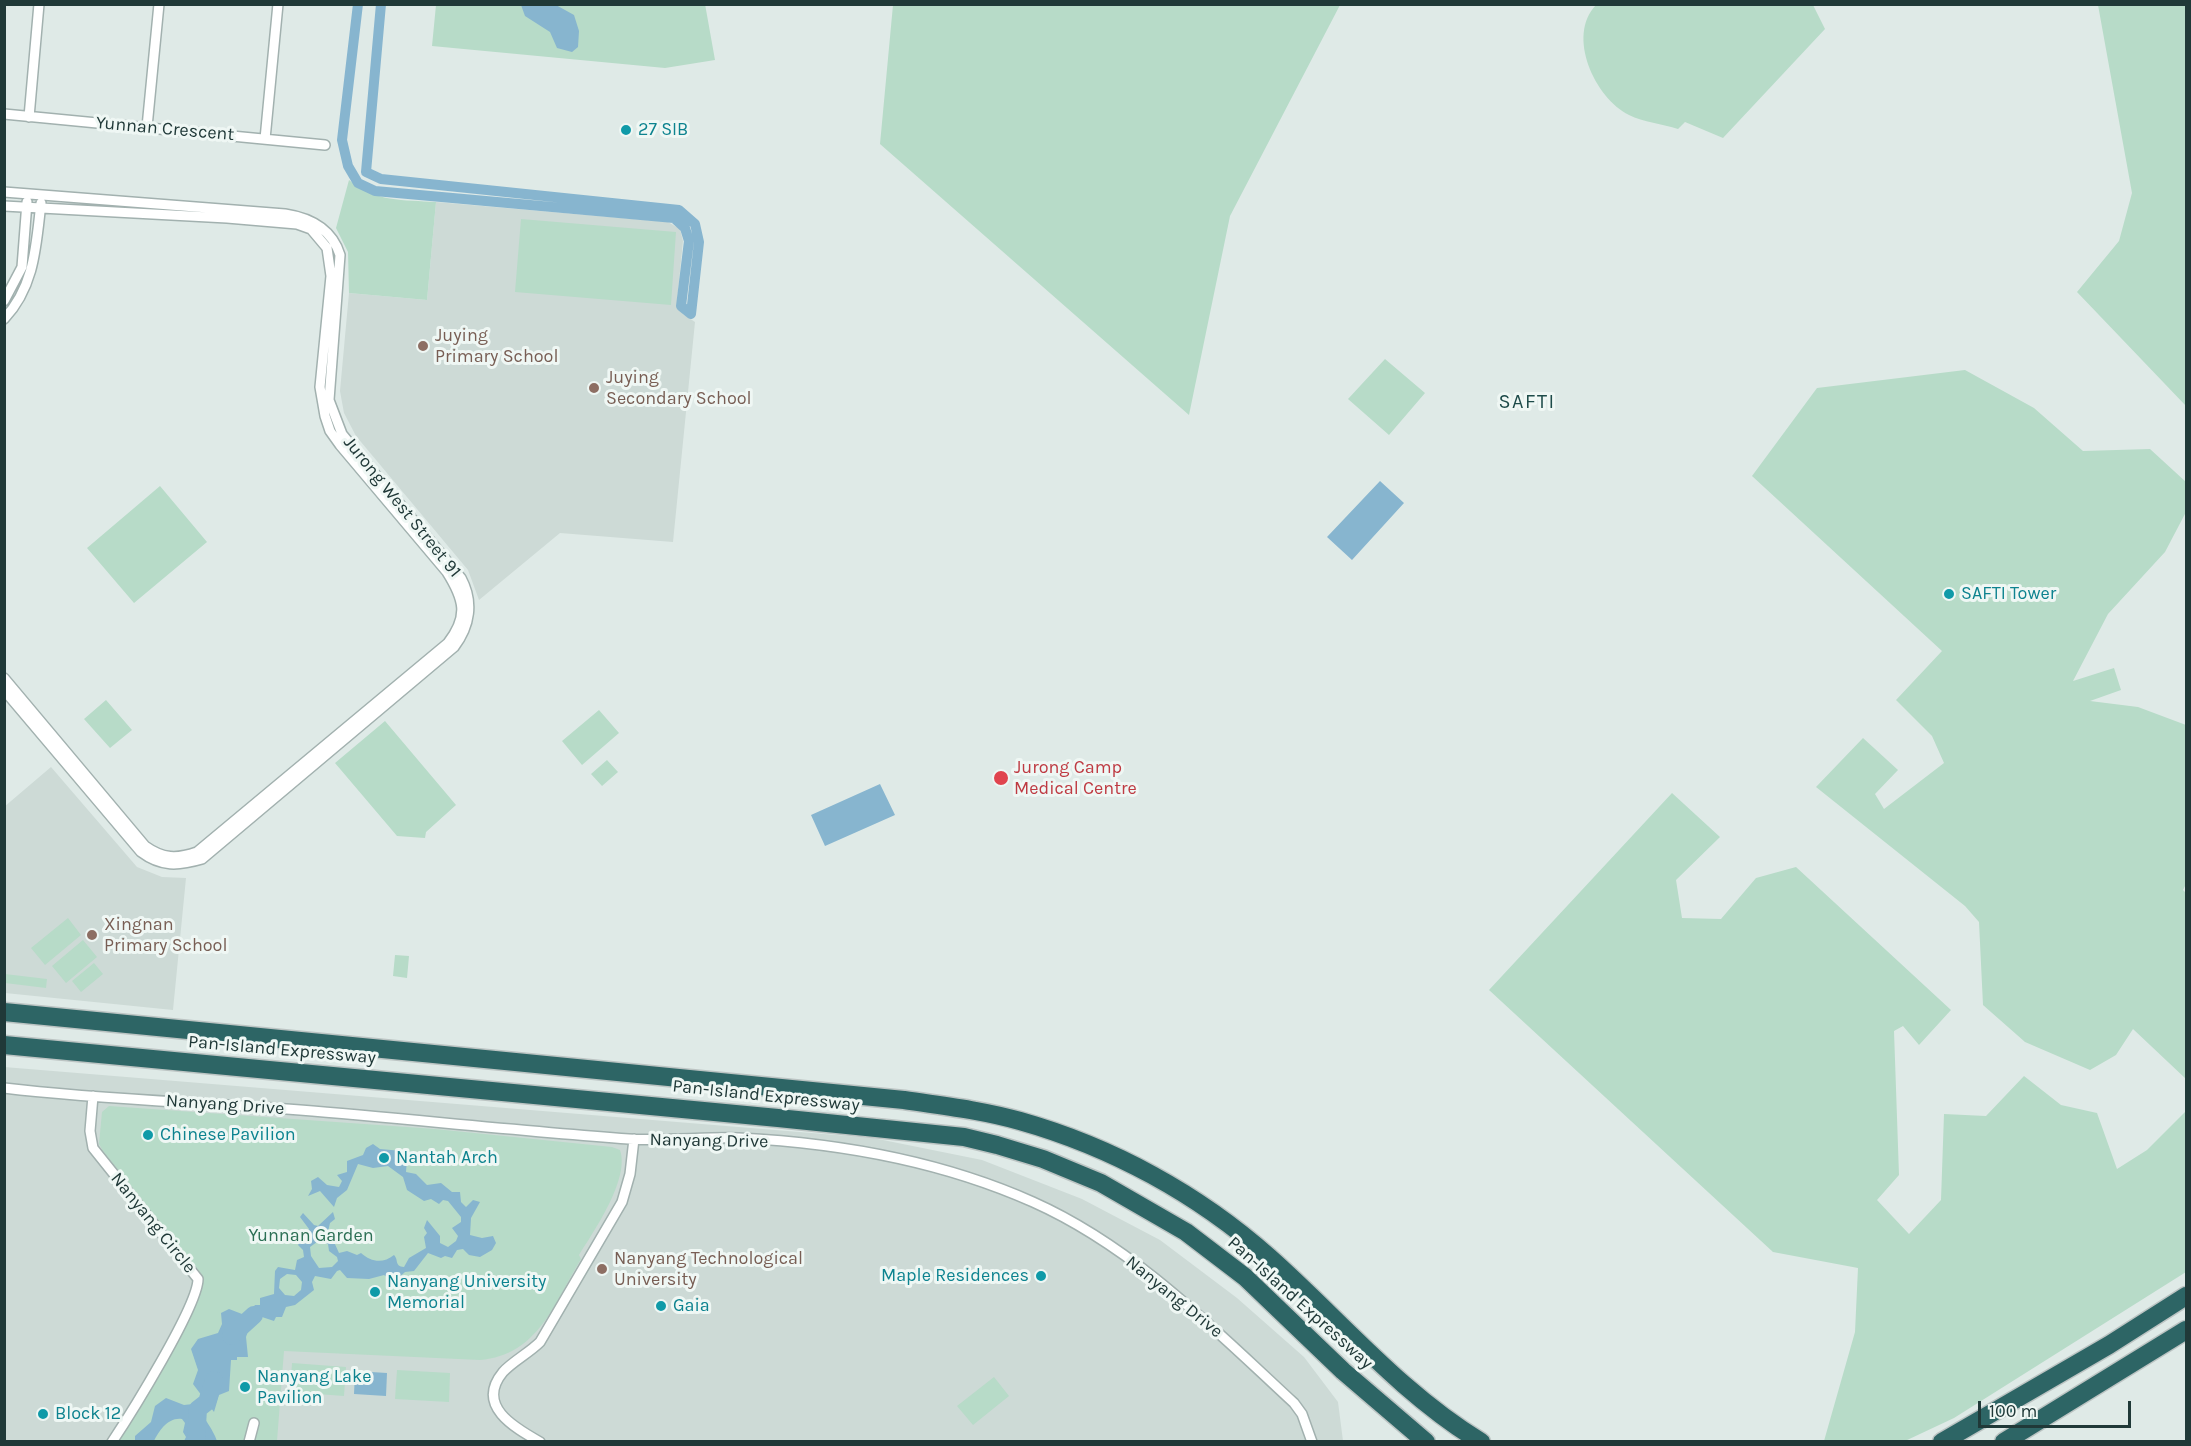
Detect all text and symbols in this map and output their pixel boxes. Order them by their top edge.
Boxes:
street label: Yunnan Crescent [95,112,235,146]
place label: 27 SIB [638,119,688,141]
marker: 27 SIB [619,123,633,137]
place label: Juying Primary School [435,325,558,368]
marker: Juying Primary School [416,339,430,353]
place label: Juying Secondary School [606,367,752,410]
marker: Juying Secondary School [587,381,601,395]
district label: SAFTI [1498,390,1556,414]
street label: Jurong West Street 91 [338,432,466,582]
place label: SAFTI Tower [1961,583,2056,605]
marker: SAFTI Tower [1942,587,1956,601]
place label: Jurong Camp Medical Centre [1014,757,1137,800]
marker: Jurong Camp Medical Centre [992,769,1010,787]
place label: Xingnan Primary School [104,914,227,956]
marker: Xingnan Primary School [85,928,99,942]
street label: Pan-Island Expressway [187,1031,377,1069]
street label: Pan-Island Expressway [671,1075,861,1117]
street label: Nanyang Drive [165,1090,285,1120]
place label: Chinese Pavilion [160,1124,296,1146]
marker: Chinese Pavilion [141,1128,155,1142]
street label: Nanyang Drive [649,1129,769,1153]
place label: Nantah Arch [396,1147,498,1169]
marker: Nantah Arch [377,1151,391,1165]
street label: Nanyang Circle [106,1168,200,1278]
park label: Yunnan Garden [248,1225,374,1247]
street label: Pan-Island Expressway [1223,1232,1377,1374]
place label: Nanyang Technological University [614,1248,803,1290]
street label: Nanyang Drive [1121,1251,1227,1343]
marker: Nanyang Technological University [595,1262,609,1276]
place label: Maple Residences [881,1265,1029,1287]
marker: Maple Residences [1034,1269,1048,1283]
place label: Nanyang University Memorial [387,1271,546,1314]
marker: Nanyang University Memorial [368,1285,382,1299]
place label: Gaia [673,1295,710,1317]
marker: Gaia [654,1299,668,1313]
place label: Nanyang Lake Pavilion [257,1366,371,1408]
marker: Nanyang Lake Pavilion [238,1380,252,1394]
scale bar [1981,1389,2134,1427]
text: 100 m [1989,1400,2037,1422]
place label: Block 12 [55,1403,121,1425]
marker: Block 12 [36,1407,50,1421]

